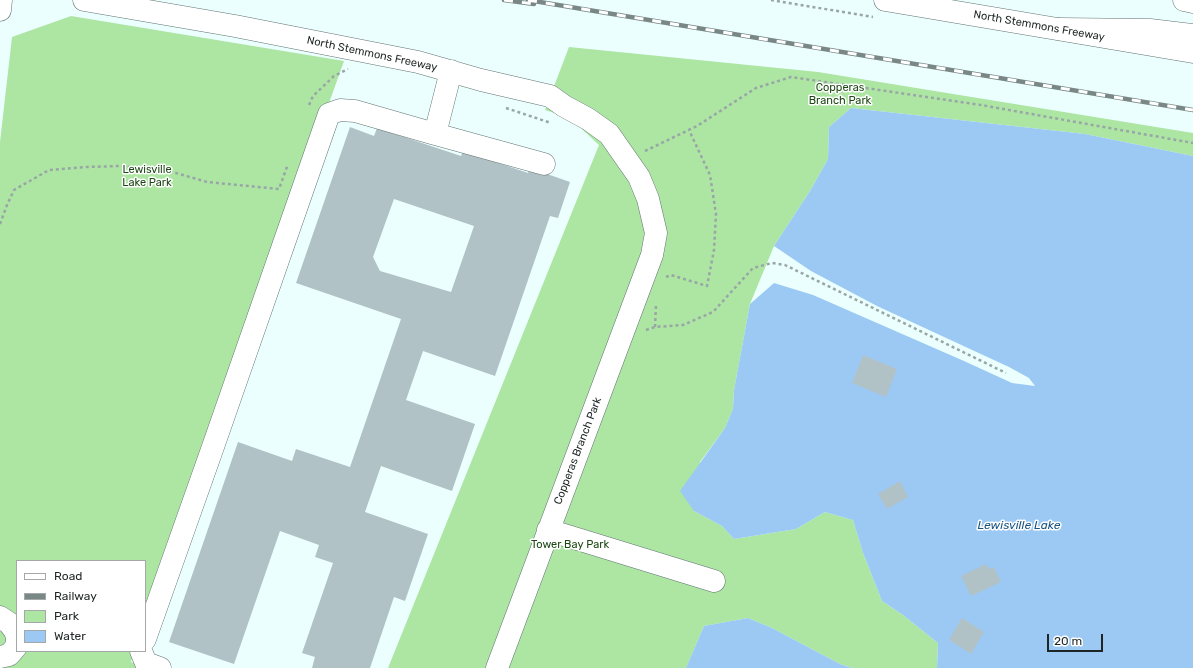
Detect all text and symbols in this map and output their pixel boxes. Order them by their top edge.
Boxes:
street label: North Stemmons Freeway [972,8,1106,44]
street label: North Stemmons Freeway [306,34,438,74]
park label: Copperas Branch Park [809,81,871,107]
park label: Lewisville Lake Park [122,163,172,189]
street label: Copperas Branch Park [551,395,605,507]
water label: Lewisville Lake [978,519,1060,533]
park label: Tower Bay Park [531,538,609,552]
legend [16,560,146,652]
text: Road [54,569,82,583]
text: Railway [54,589,97,603]
text: Park [54,609,79,623]
scale bar [1049,626,1105,652]
text: Water [54,629,86,643]
text: 20 m [1054,634,1082,648]

